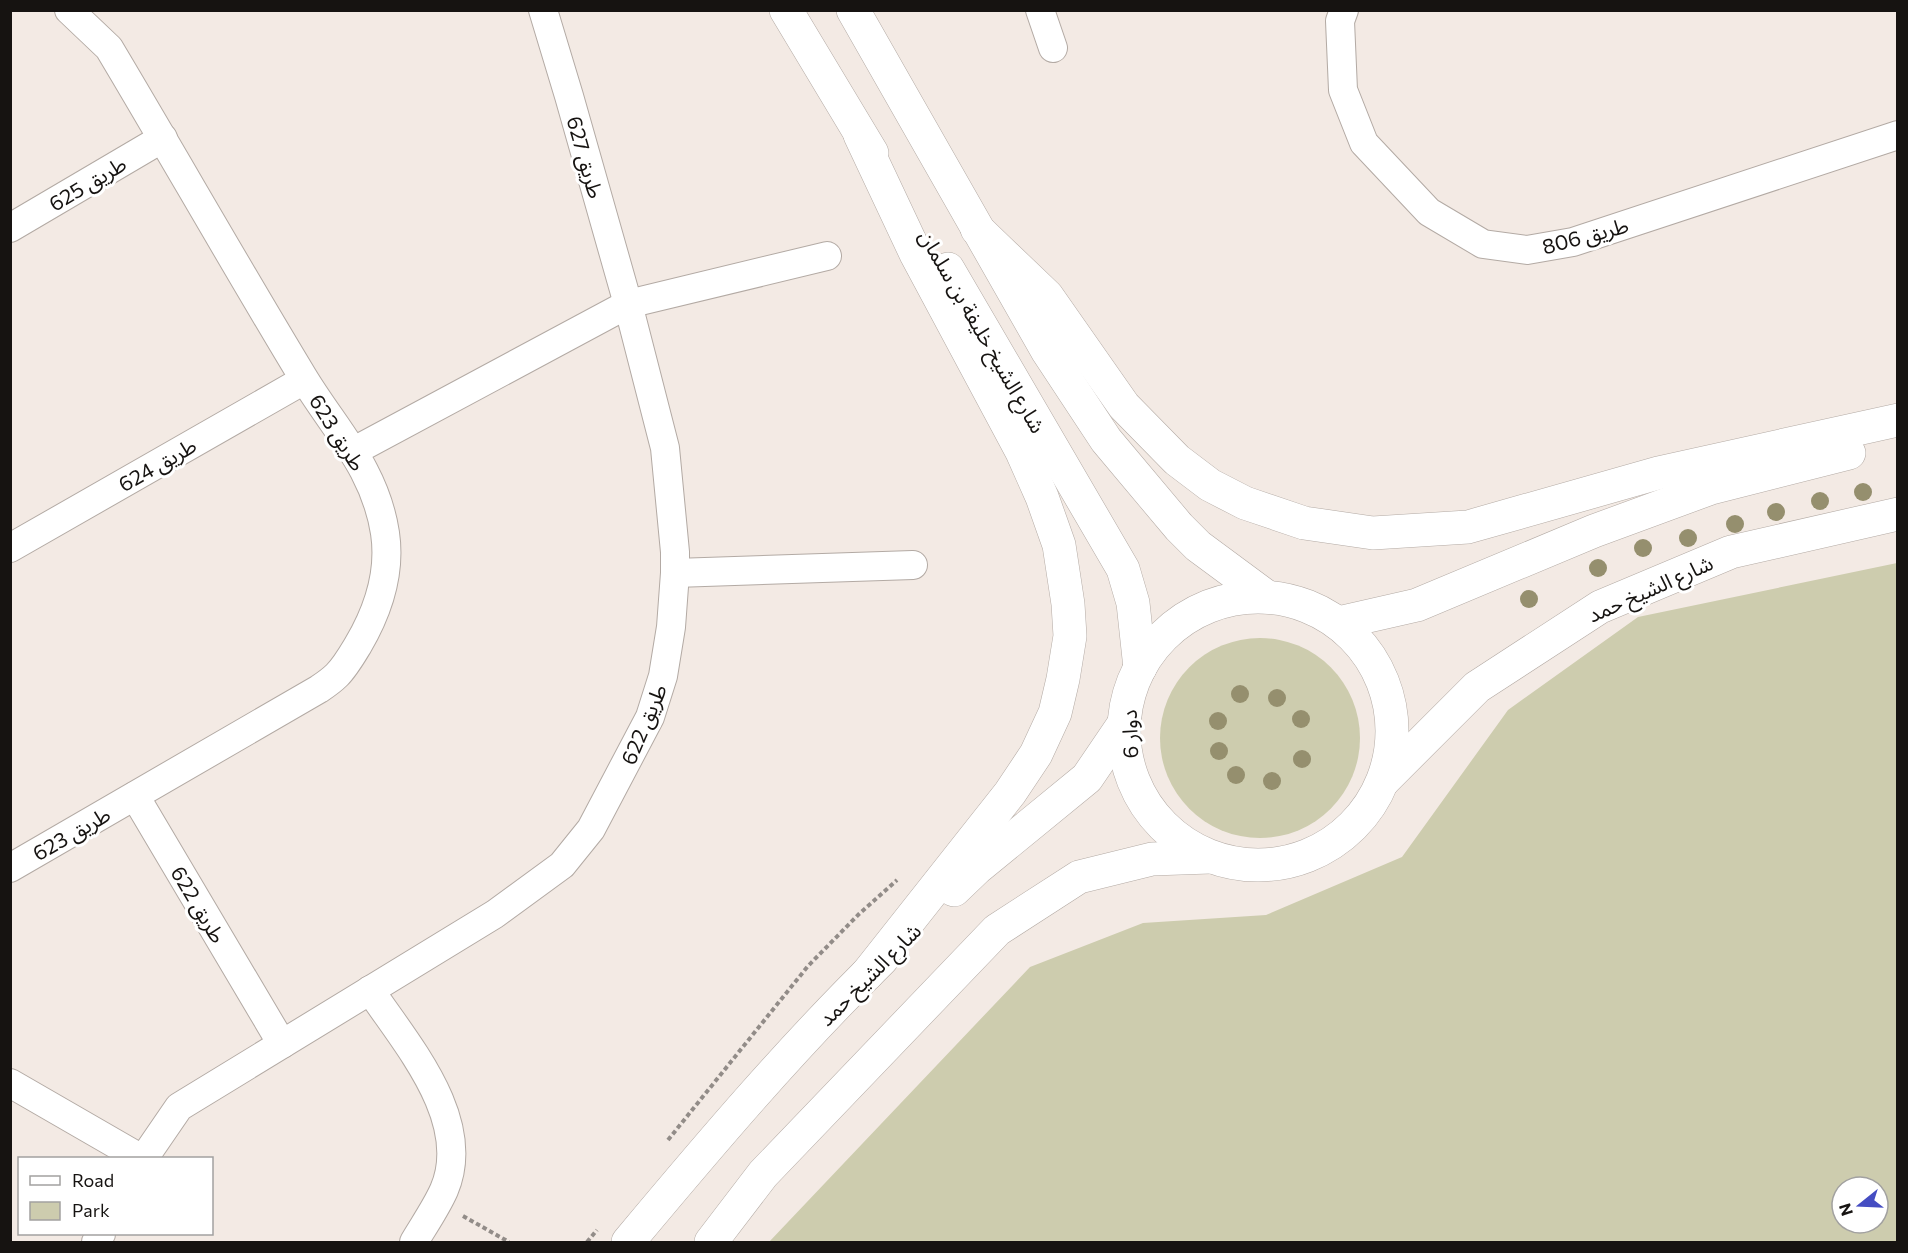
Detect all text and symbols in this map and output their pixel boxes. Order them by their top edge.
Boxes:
street label: طريق 627 [560,113,610,202]
street label: طريق 625 [44,150,131,217]
street label: طريق 806 [1539,211,1631,260]
street label: شارع الشيخ خليفة بن سلمان [911,225,1051,439]
street label: طريق 623 [303,389,371,476]
street label: طريق 624 [114,432,201,498]
street label: شارع الشيخ حمد [1584,549,1718,630]
street label: طريق 622 [615,680,673,769]
street label: دوار 6 [1116,709,1143,759]
street label: طريق 623 [28,801,115,867]
street label: طريق 622 [165,861,232,948]
street label: شارع الشيخ حمد [813,918,928,1033]
legend [18,1157,213,1235]
text: Road [72,1169,114,1191]
north arrow [1830,1175,1890,1235]
text: Park [72,1199,110,1221]
text: N [1834,1201,1856,1218]

